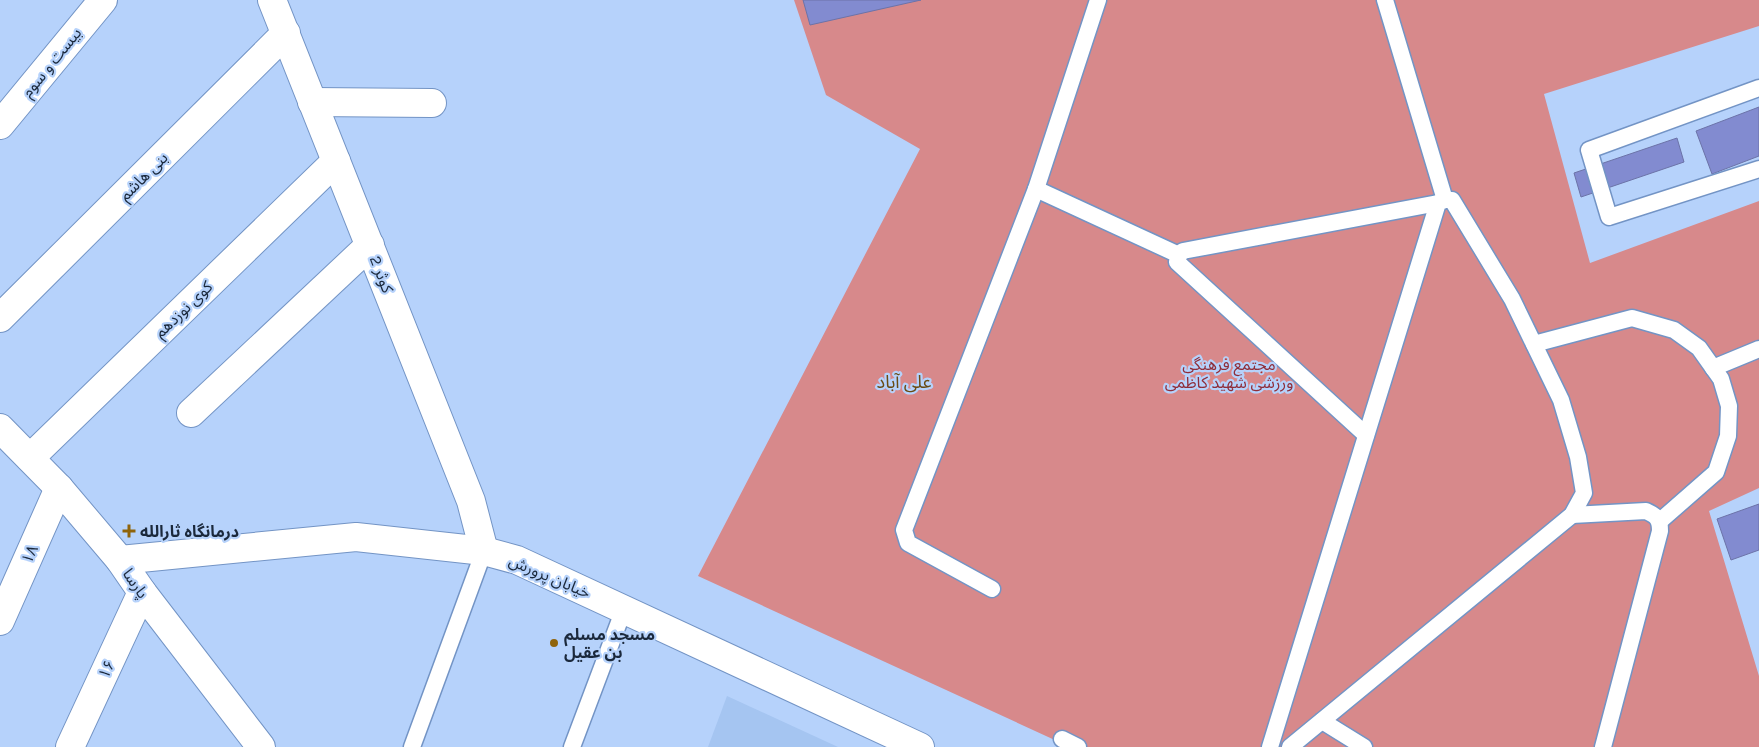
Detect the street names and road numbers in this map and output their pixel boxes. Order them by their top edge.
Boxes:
street label: بیست و سوم [18,24,88,103]
street label: بنی هاشم [115,148,174,207]
street label: کوثر 2 [366,253,397,296]
street label: کوی نوزدهم [150,277,219,344]
street label: ۱۸ [17,542,42,566]
street label: خیابان پرورش [506,551,593,603]
street label: پارسا [118,565,153,603]
street label: ۱۶ [94,657,119,682]

